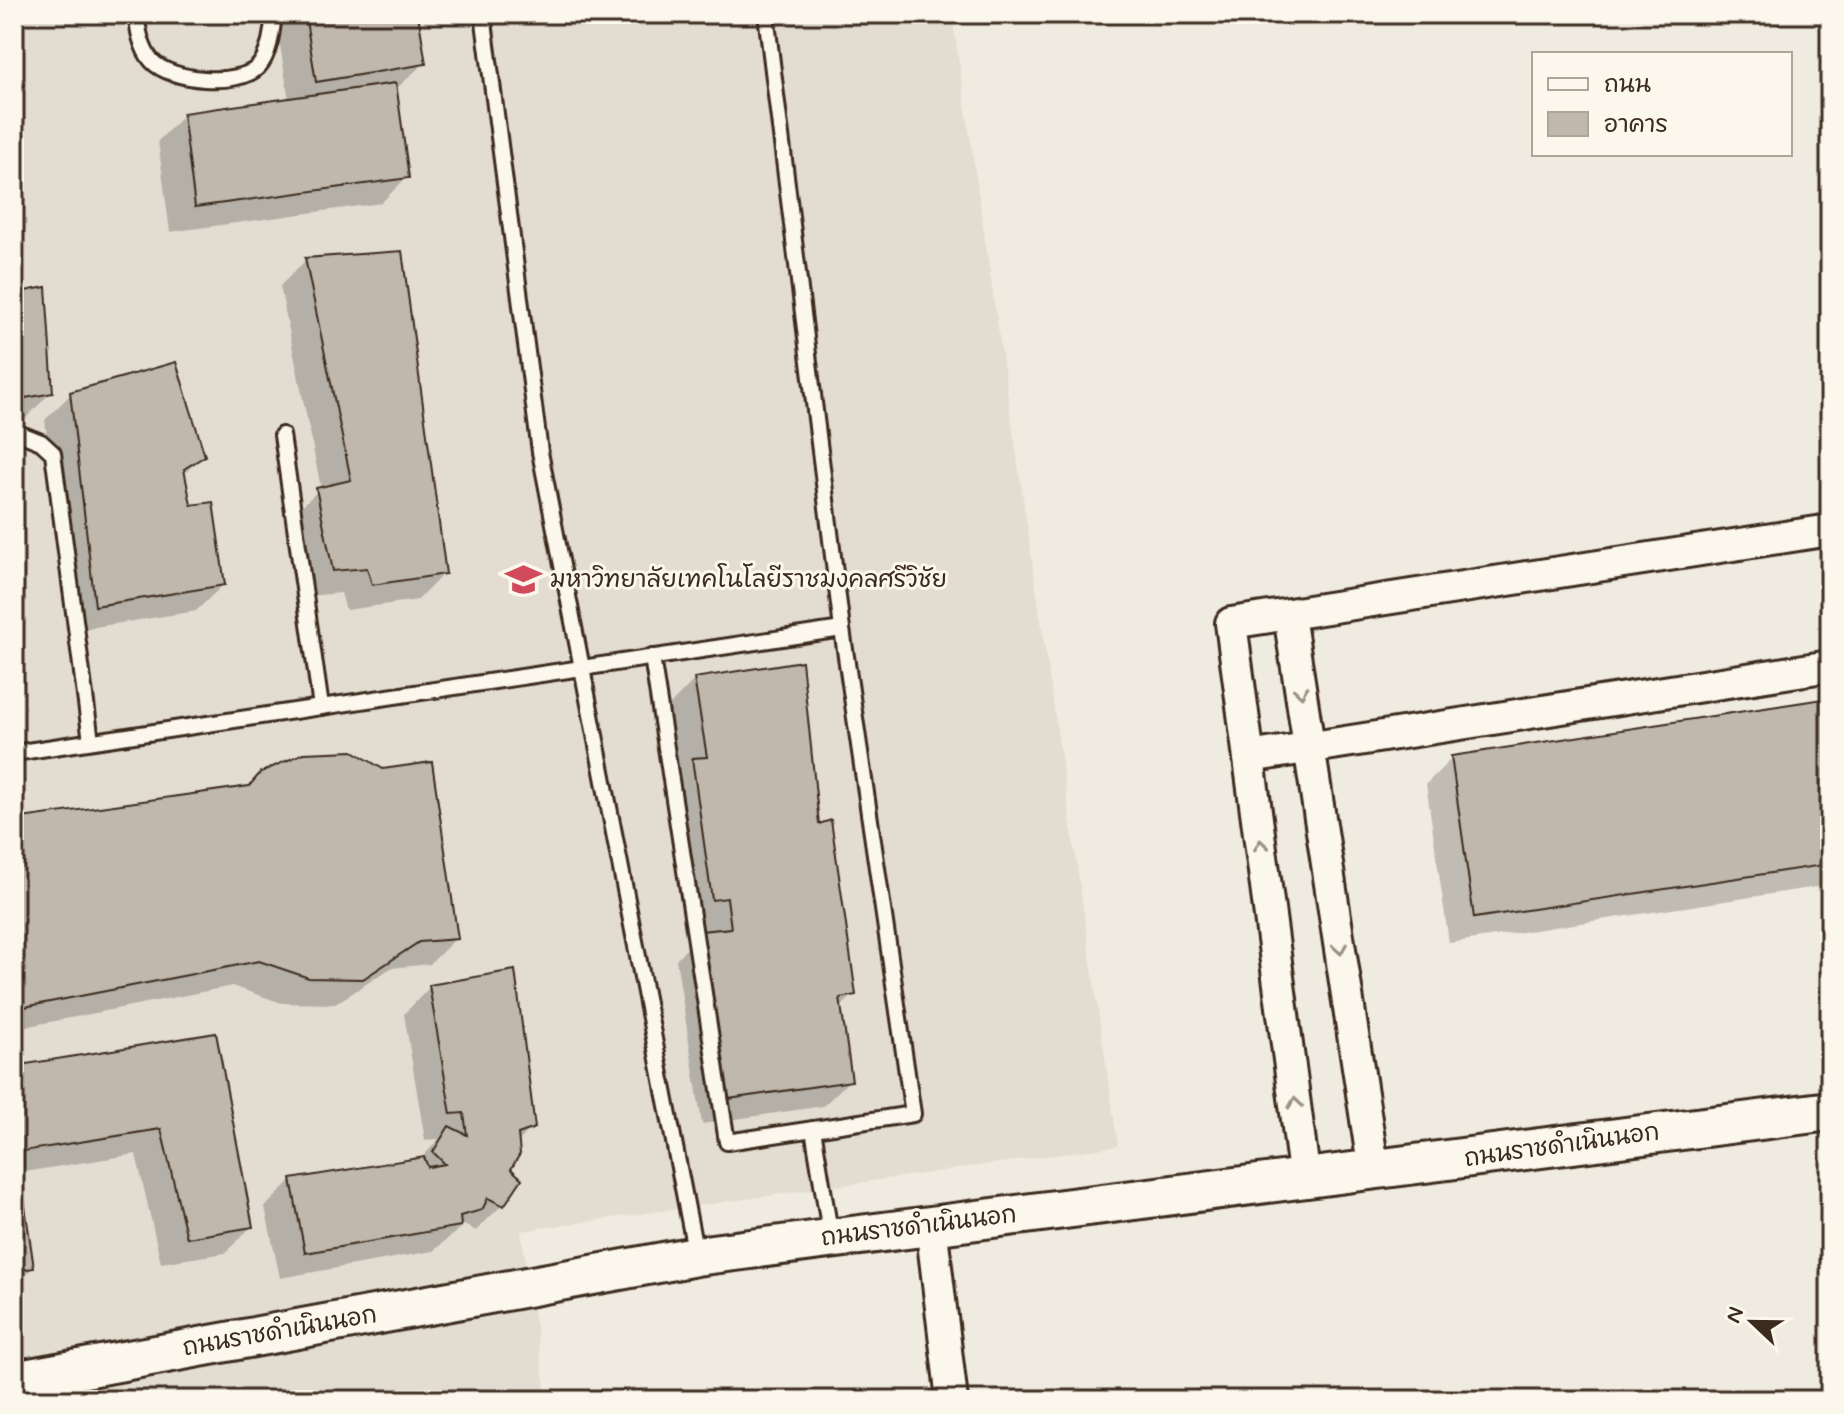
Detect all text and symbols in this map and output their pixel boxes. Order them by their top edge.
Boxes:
legend [1532,52,1792,156]
text: ถนน [1604,70,1651,101]
text: อาคาร [1604,110,1668,141]
school or university icon: มหาวิทยาลัยเทคโนโลยีราชมงคลศรีวิชัย [505,561,543,599]
place label: มหาวิทยาลัยเทคโนโลยีราชมงคลศรีวิชัย [550,563,947,596]
one-way arrow [1292,685,1309,699]
one-way arrow [1253,838,1270,852]
one-way arrow [1331,942,1348,956]
one-way arrow [1287,1096,1304,1110]
street label: ถนนราชดำเนินนอก [1462,1115,1662,1175]
street label: ถนนราชดำเนินนอก [819,1198,1019,1254]
north arrow [1712,1282,1792,1362]
street label: ถนนราชดำเนินนอก [180,1298,380,1364]
text: N [1720,1303,1751,1327]

